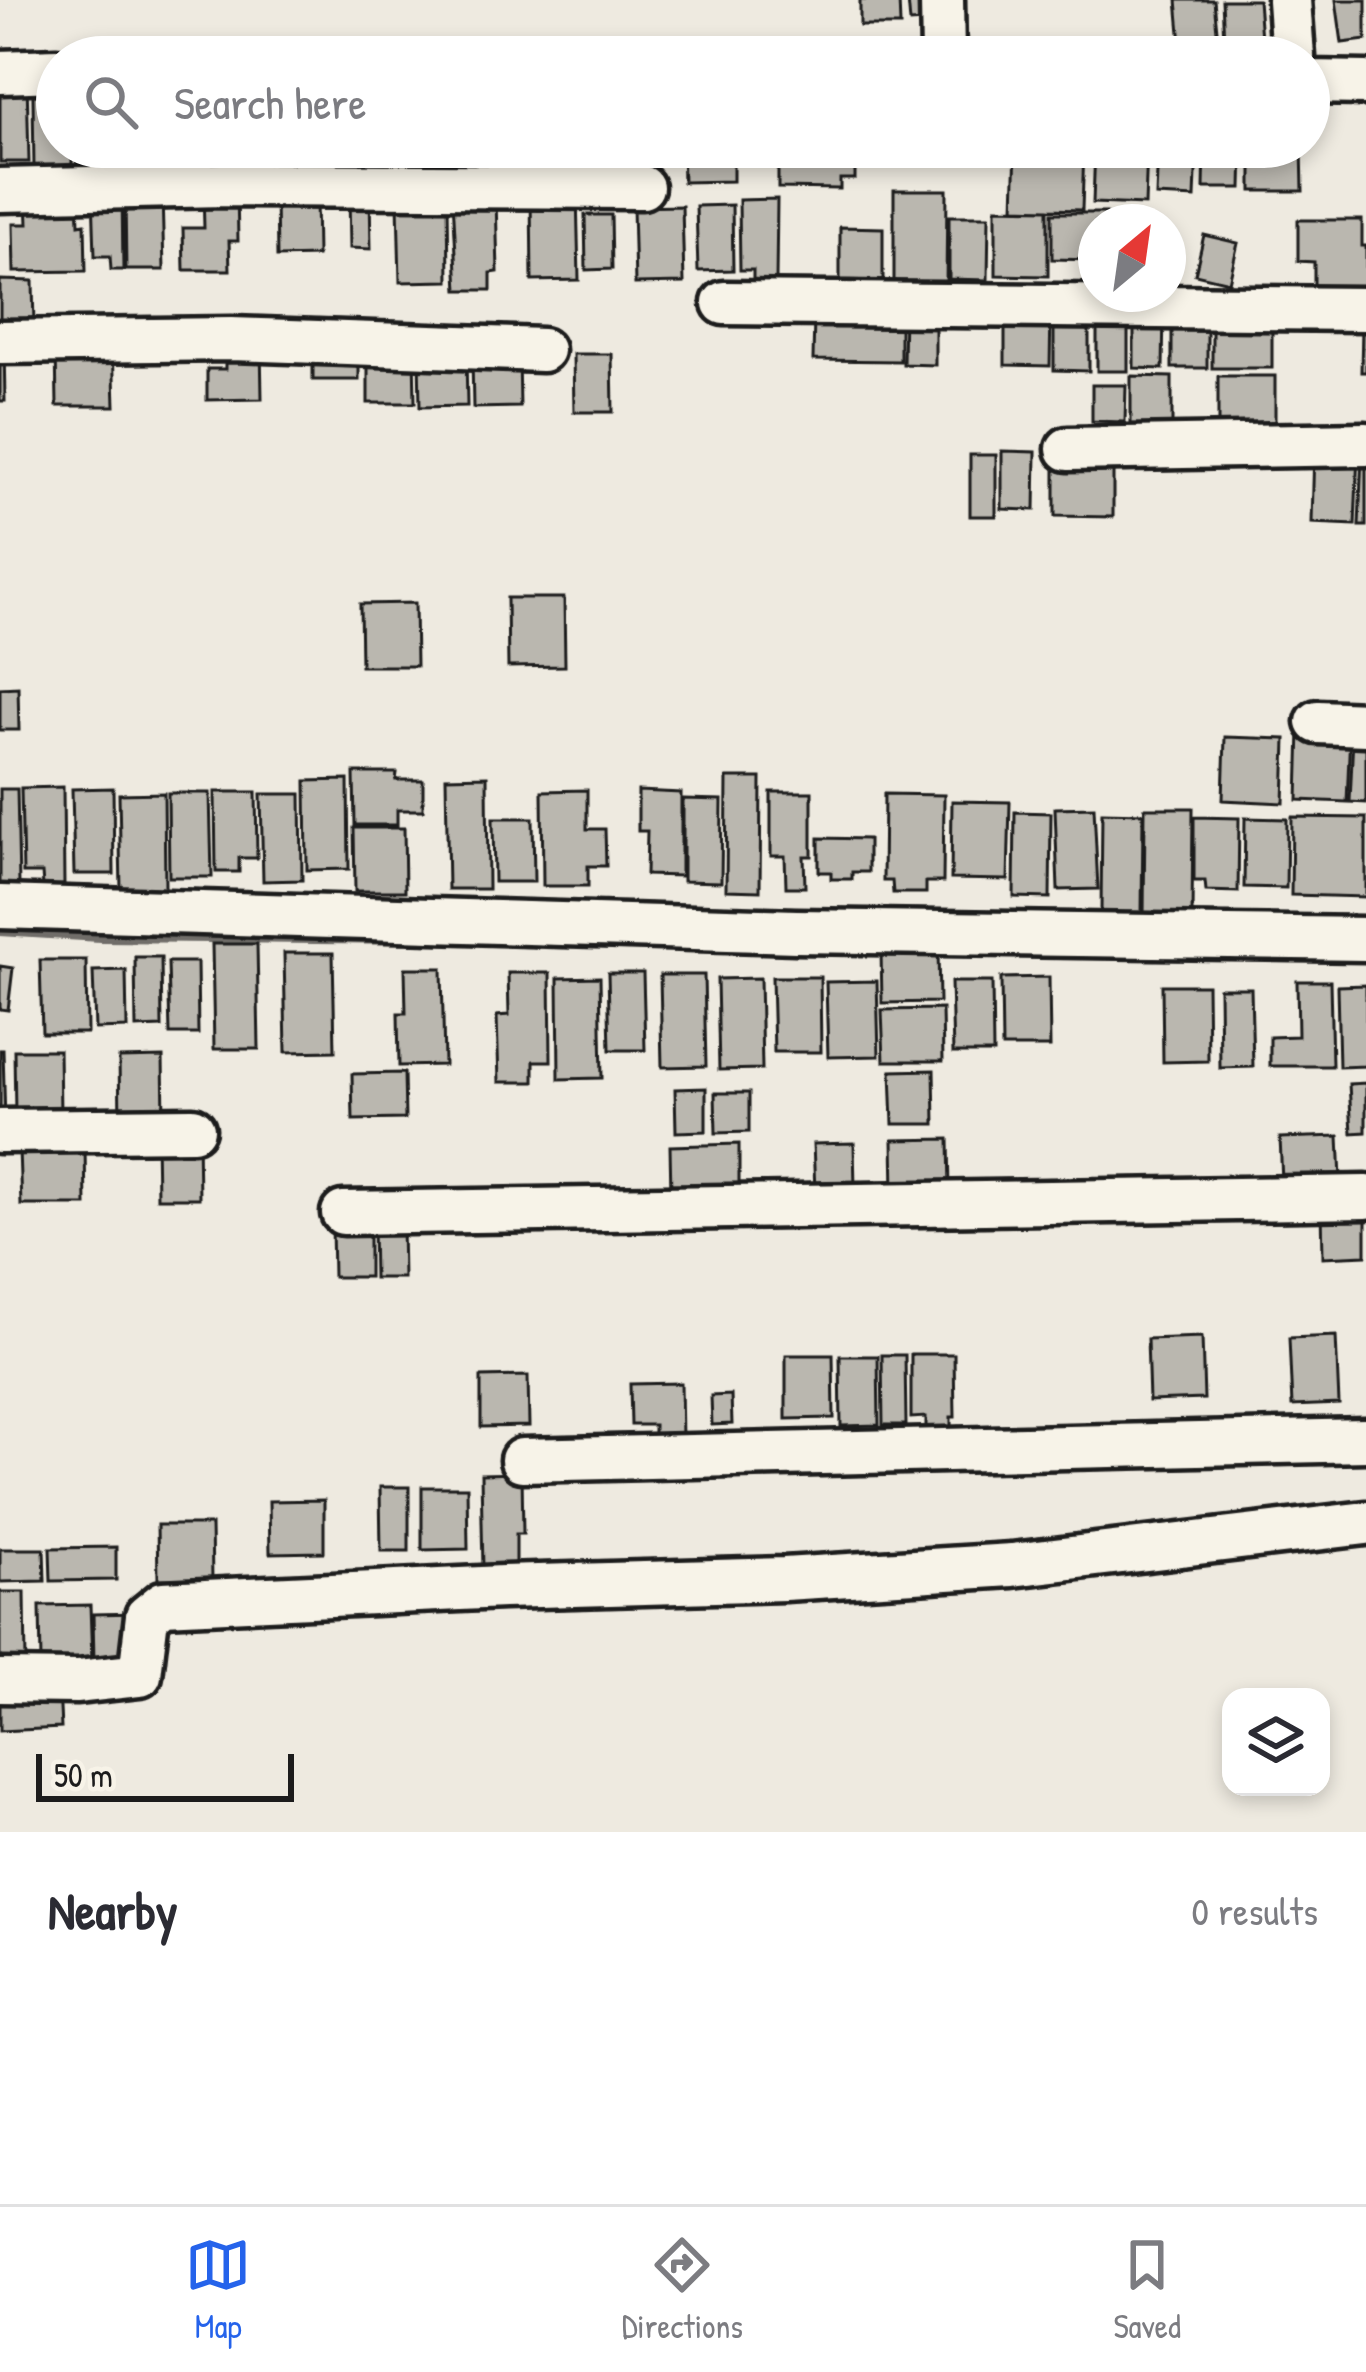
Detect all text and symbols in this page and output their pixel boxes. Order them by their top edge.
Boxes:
search box [36,36,1330,168]
icon: search [78,69,144,135]
text: Search here [174,72,366,133]
north arrow [1078,204,1186,312]
map controls [1222,1688,1330,1796]
button: layers [1222,1688,1330,1796]
scale bar [36,1748,294,1801]
text: 50 m [54,1753,113,1797]
text: Nearby [48,1876,178,1945]
text: 0 results [1192,1884,1318,1937]
tab: Map [185,2232,251,2348]
tab: Directions [622,2232,743,2348]
tab: Saved [1113,2232,1181,2348]

